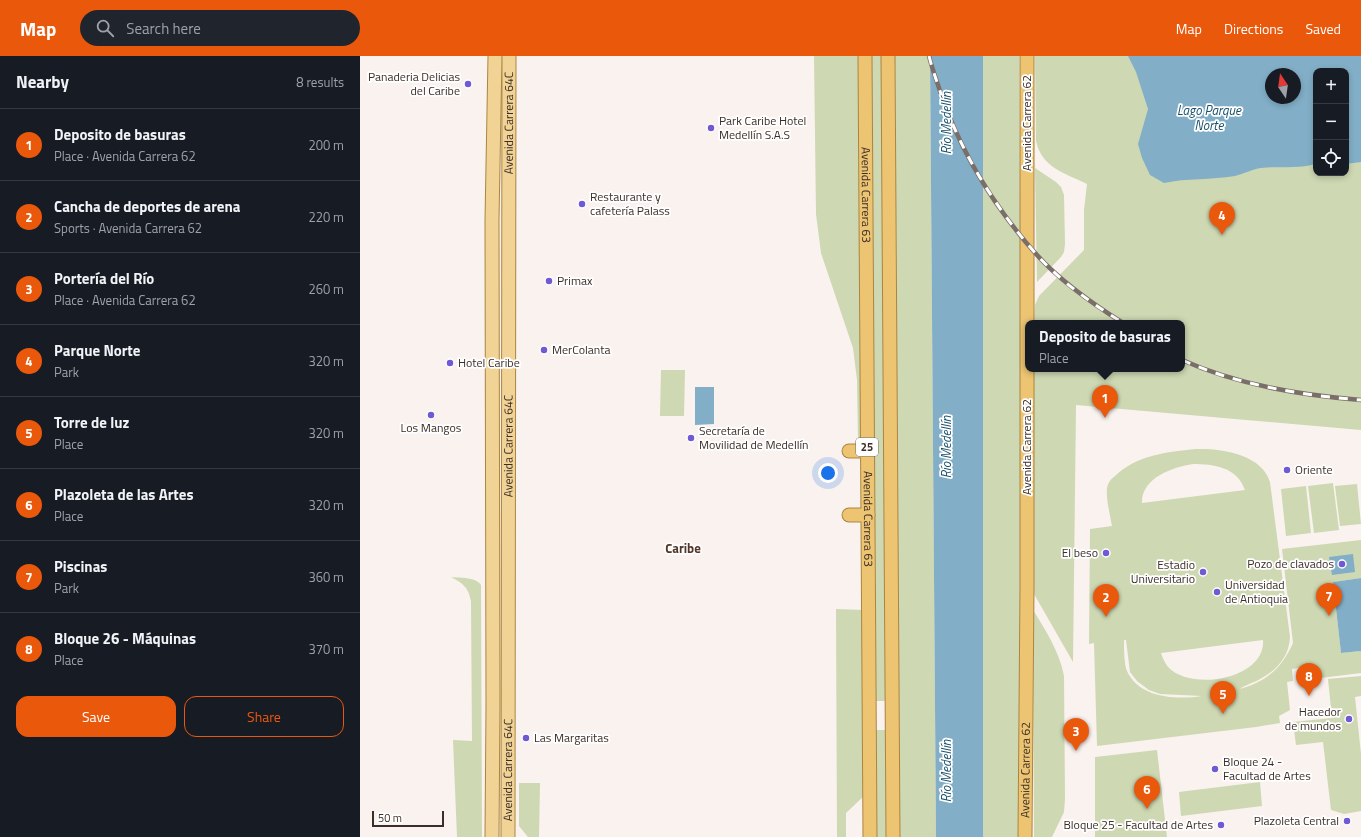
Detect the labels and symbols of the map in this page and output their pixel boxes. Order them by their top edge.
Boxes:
place label: Panaderia Delicias del Caribe [368,67,460,100]
north arrow [1265,68,1301,104]
street label: Avenida Carrera 64C [499,71,518,174]
street label: Avenida Carrera 62 [1017,75,1036,171]
marker: Panaderia Delicias del Caribe [463,79,473,89]
water label: Río Medellín [936,91,956,154]
water label: Lago Parque Norte [1177,100,1242,135]
place label: Park Caribe Hotel Medellín S.A.S [719,111,806,144]
marker: Park Caribe Hotel Medellín S.A.S [706,123,716,133]
street label: Avenida Carrera 63 [857,147,876,243]
place label: Restaurante y cafetería Palass [590,187,670,220]
marker: Restaurante y cafetería Palass [577,199,587,209]
pin: 4 [1209,202,1235,235]
place label: Primax [557,271,593,290]
marker: Primax [544,276,554,286]
place label: MerColanta [552,340,610,359]
marker: MerColanta [539,345,549,355]
place label: Hotel Caribe [458,353,520,372]
marker: Hotel Caribe [445,358,455,368]
pin: 1 [1092,385,1118,418]
street label: Avenida Carrera 64C [498,394,518,497]
street label: Avenida Carrera 62 [1017,399,1036,495]
marker: Los Mangos [426,410,436,420]
water label: Río Medellín [936,415,956,478]
place label: Los Mangos [401,418,462,437]
place label: Secretaría de Movilidad de Medellín [699,421,809,454]
marker: Secretaría de Movilidad de Medellín [686,433,696,443]
road number: 25 [856,438,878,456]
place label: Oriente [1295,460,1332,479]
your location [818,463,838,483]
marker: Oriente [1282,465,1292,475]
street label: Avenida Carrera 63 [859,471,878,567]
district label: Caribe [665,538,701,558]
place label: El beso [1062,543,1098,562]
marker: El beso [1101,548,1111,558]
place label: Pozo de clavados [1247,554,1334,573]
place label: Estadio Universitario [1131,555,1195,588]
marker: Pozo de clavados [1337,559,1347,569]
marker: Estadio Universitario [1198,567,1208,577]
place label: Universidad de Antioquia [1225,575,1288,608]
pin: 7 [1316,583,1342,616]
pin: 2 [1093,584,1119,617]
marker: Universidad de Antioquia [1212,587,1222,597]
pin: 8 [1296,663,1322,696]
pin: 5 [1210,681,1236,714]
place label: Hacedor de mundos [1285,702,1341,735]
marker: Hacedor de mundos [1344,714,1354,724]
street label: Avenida Carrera 64C [498,718,517,821]
pin: 3 [1063,718,1089,751]
street label: Avenida Carrera 62 [1015,722,1035,818]
place label: Las Margaritas [534,728,609,747]
marker: Las Margaritas [521,733,531,743]
water label: Río Medellín [936,739,956,802]
place label: Bloque 24 - Facultad de Artes [1223,752,1311,785]
marker: Bloque 24 - Facultad de Artes [1210,764,1220,774]
pin: 6 [1134,776,1160,809]
scale bar [372,809,444,828]
place label: Plazoleta Central [1254,811,1339,830]
place label: Bloque 25 - Facultad de Artes [1063,815,1213,834]
marker: Plazoleta Central [1342,816,1352,826]
marker: Bloque 25 - Facultad de Artes [1216,820,1226,830]

